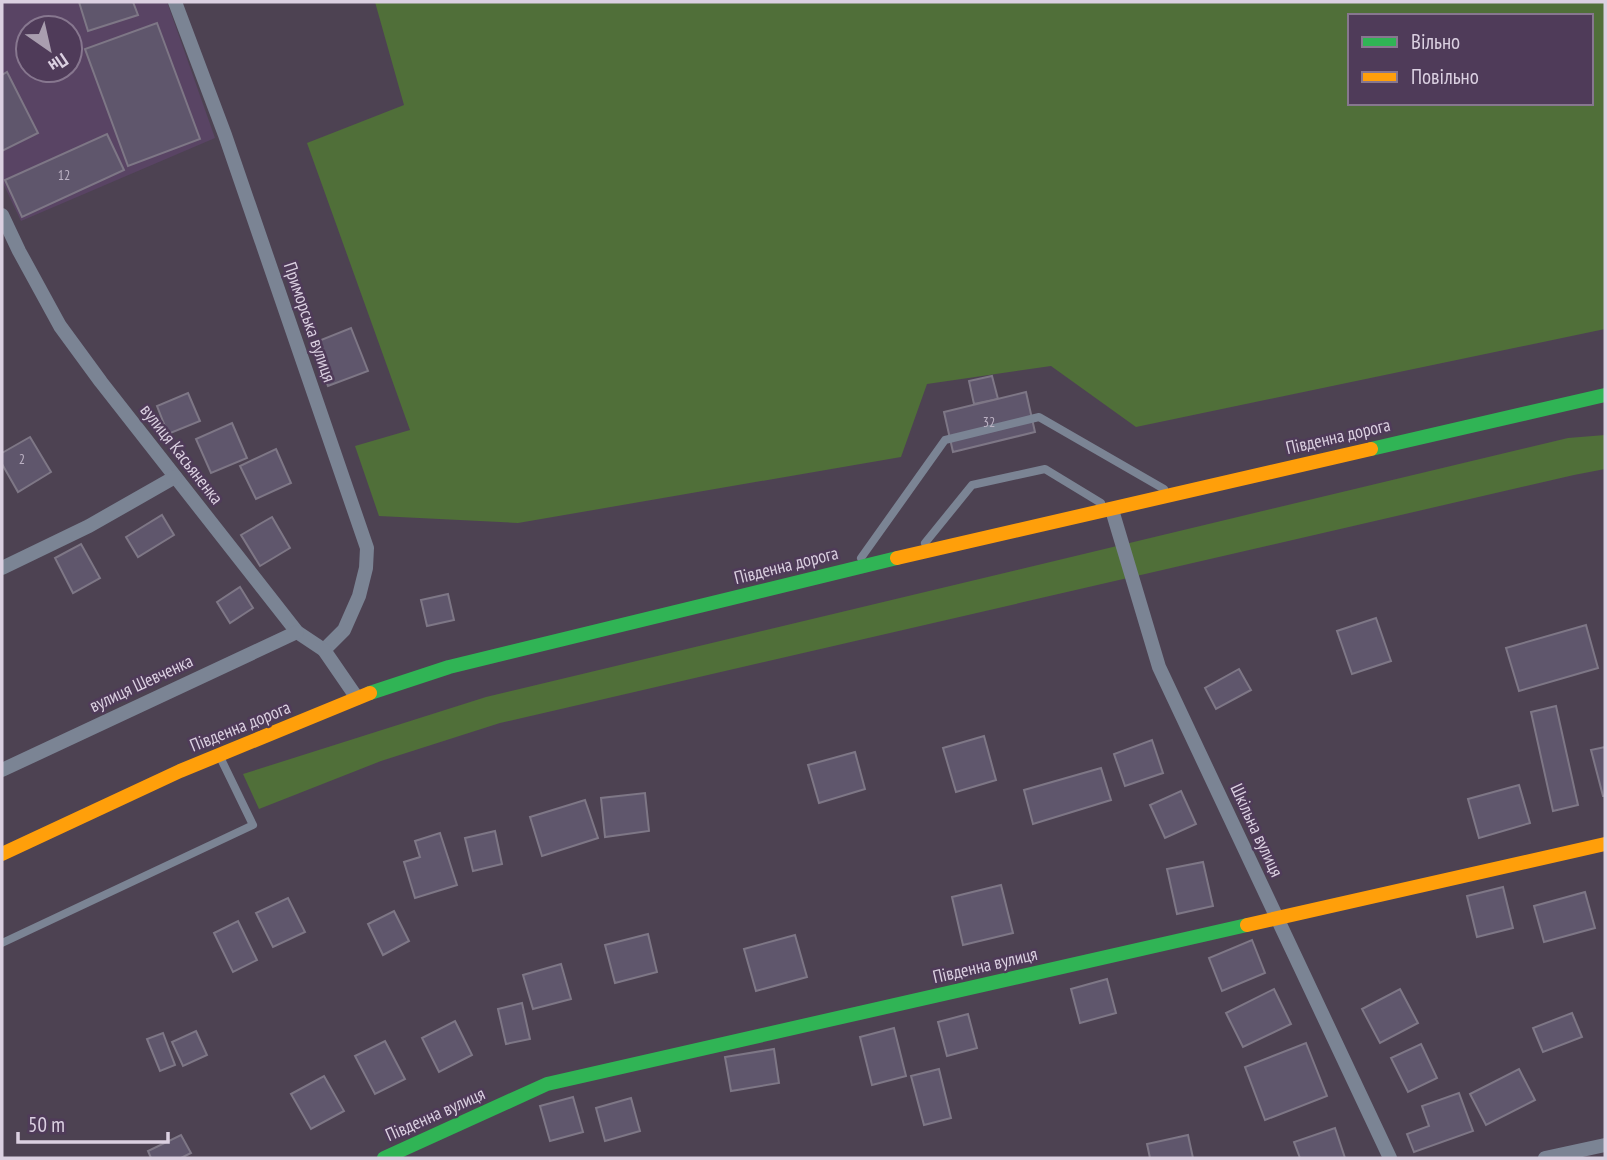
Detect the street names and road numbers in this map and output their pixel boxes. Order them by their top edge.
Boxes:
street label: Приморська вулиця [279,259,341,385]
street label: вулиця Касьяненка [136,399,228,509]
street label: Південна дорога [1284,413,1392,459]
street label: Південна дорога [732,541,840,589]
street label: вулиця Шевченка [86,649,196,717]
street label: Південна дорога [186,695,294,757]
street label: Шкільна вулиця [1225,780,1289,880]
street label: Південна вулиця [931,942,1040,988]
street label: Південна вулиця [382,1082,488,1146]

